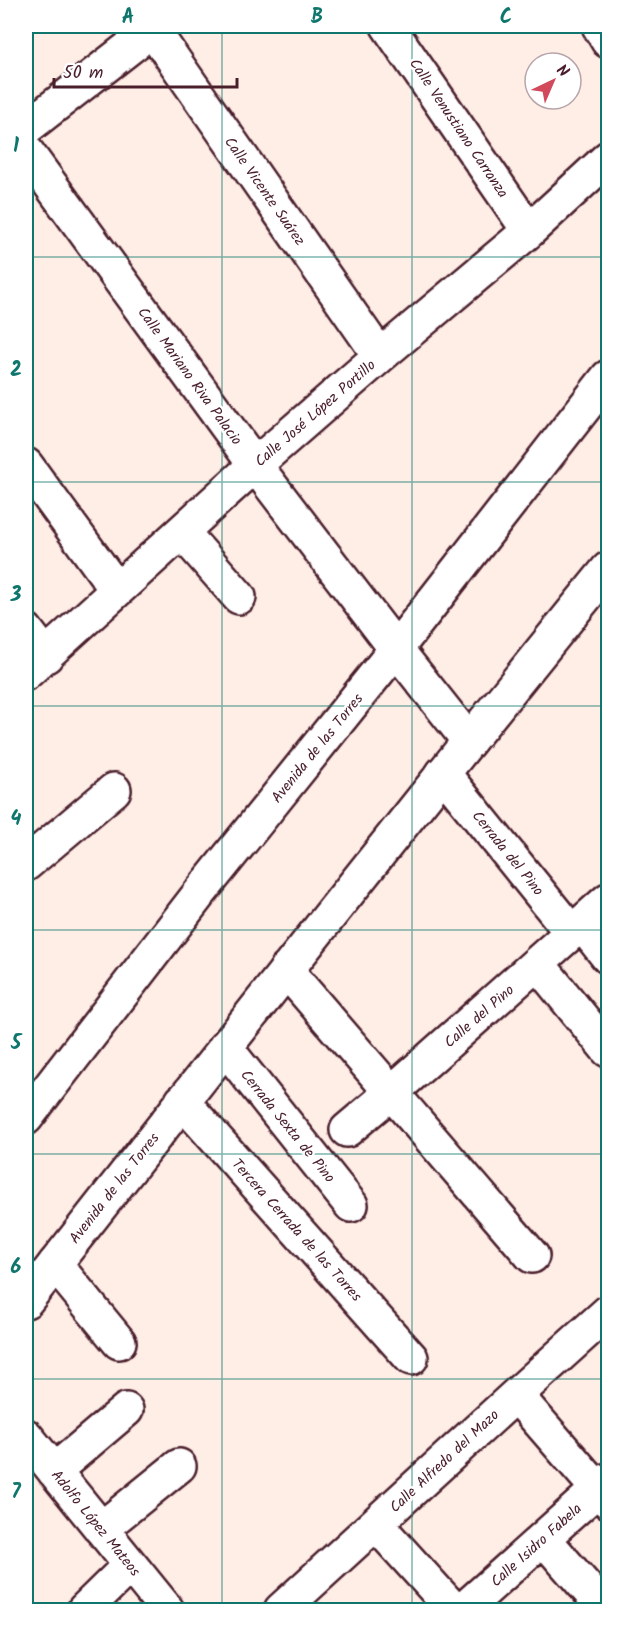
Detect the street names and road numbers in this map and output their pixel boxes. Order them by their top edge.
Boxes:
street label: Calle Venustiano Carranza [402,54,514,203]
street label: Calle Vicente Suárez [218,132,311,251]
street label: Calle Mariano Riva Palacio [131,302,248,451]
street label: Calle José López Portillo [250,354,382,473]
street label: Avenida de las Torres [266,688,370,809]
street label: Cerrada del Pino [465,806,549,902]
street label: Calle del Pino [439,979,520,1054]
street label: Cerrada Sexta de Pino [234,1065,341,1189]
street label: Avenida de las Torres [64,1127,166,1249]
street label: Tercera Cerrada de las Torres [225,1154,368,1308]
street label: Calle Alfredo del Mazo [384,1404,505,1519]
street label: Adolfo López Mateos [44,1465,146,1583]
street label: Calle Isidro Fabela [485,1498,588,1594]

